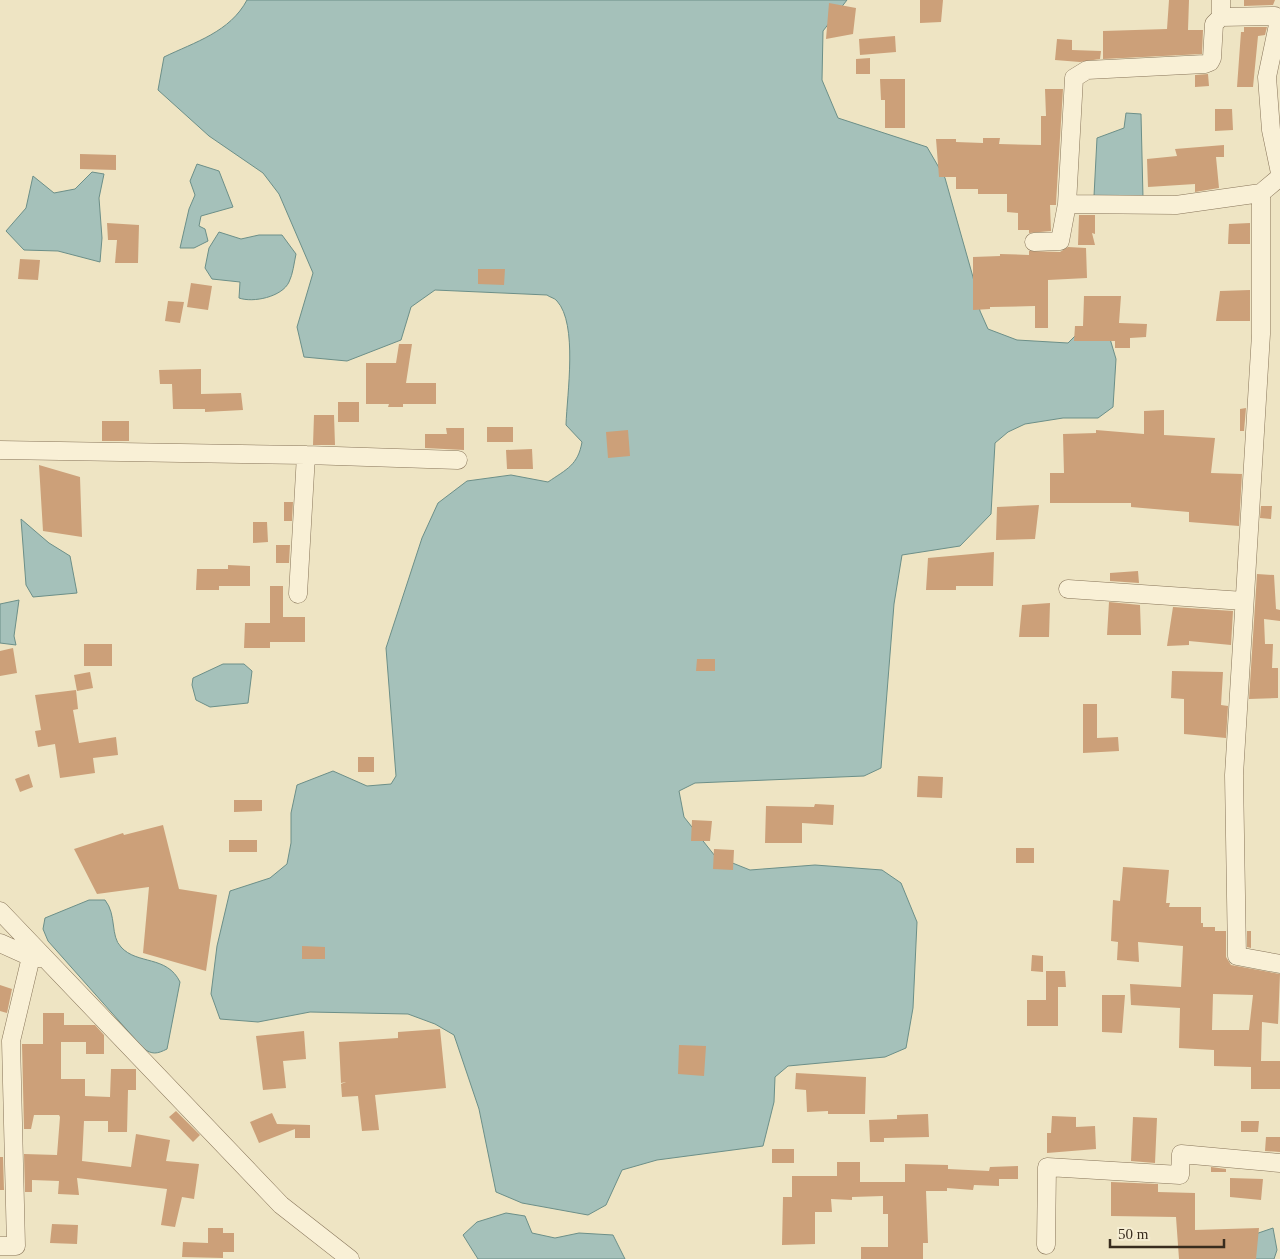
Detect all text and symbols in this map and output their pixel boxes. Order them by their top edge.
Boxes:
scale bar [1110,1216,1224,1248]
text: 50 m [1118,1226,1149,1242]

